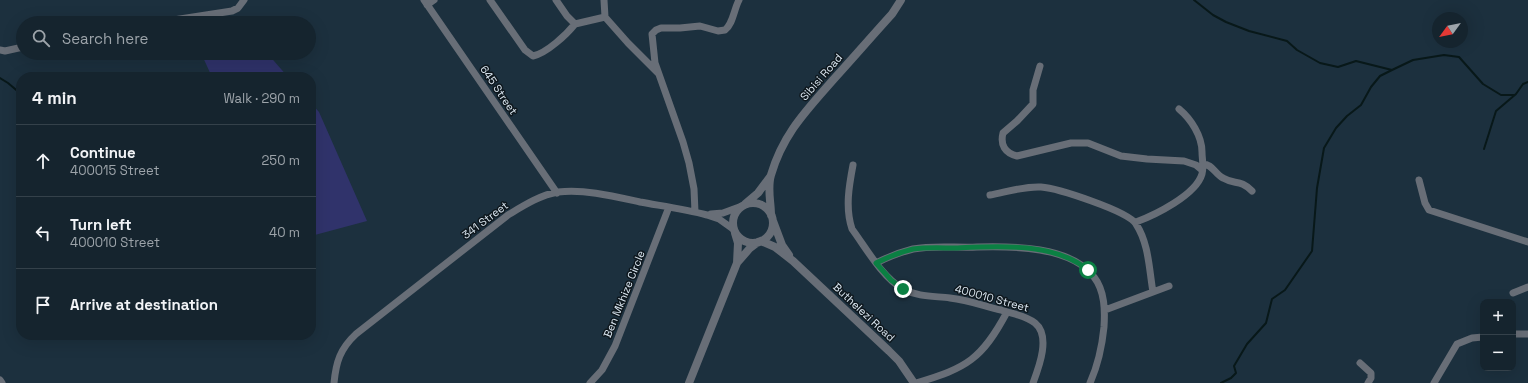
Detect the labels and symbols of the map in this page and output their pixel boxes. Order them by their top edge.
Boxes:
north arrow [1432,12,1468,48]
street label: Sibisi Road [797,51,845,103]
street label: 645 Street [477,63,521,117]
street label: 341 Street [459,198,511,242]
street label: Ben Mkhize Circle [600,248,648,340]
route start [1079,261,1097,279]
street label: Buthelezi Road [830,280,898,344]
route end [894,280,912,298]
street label: 400010 Street [953,281,1031,315]

